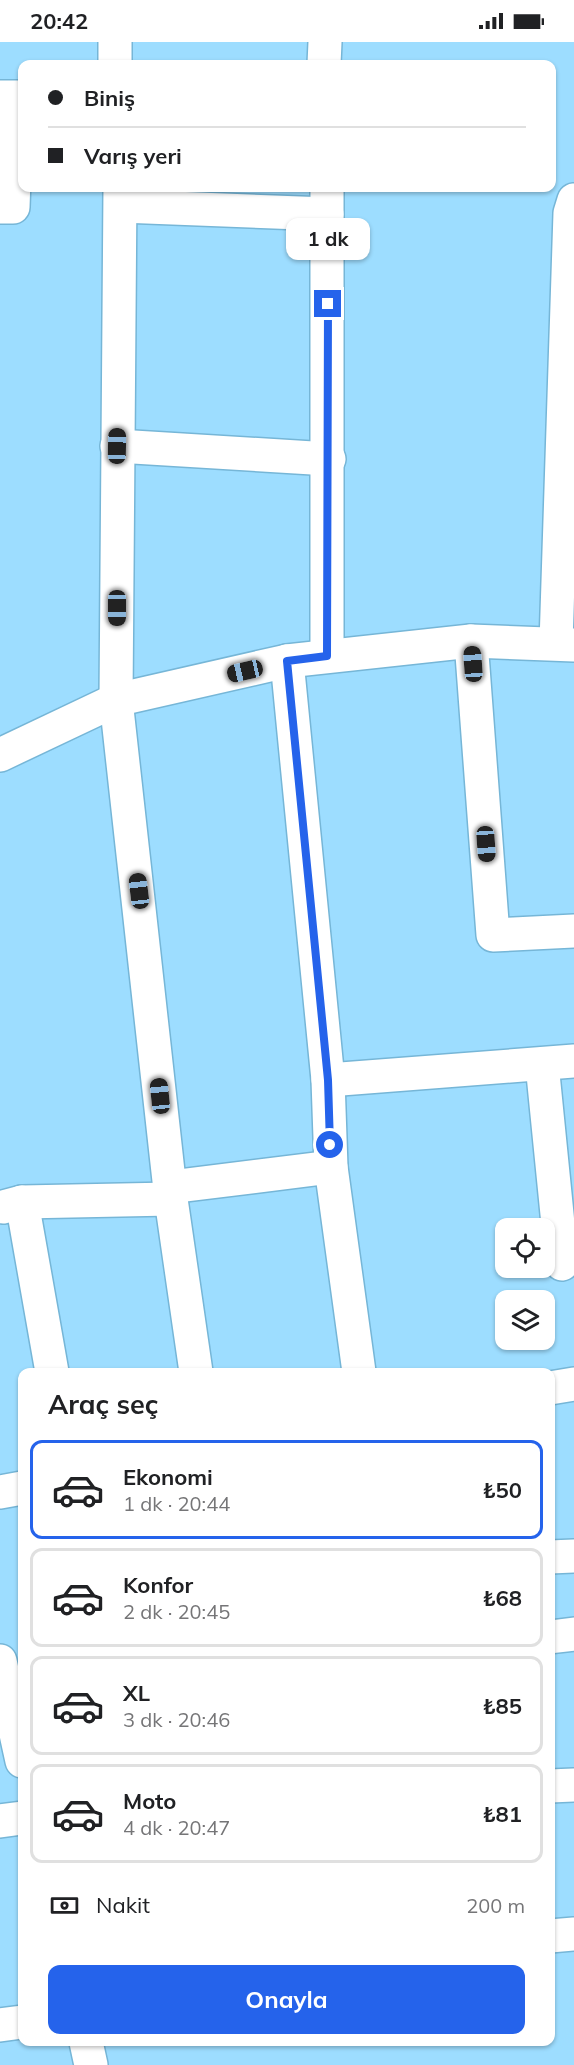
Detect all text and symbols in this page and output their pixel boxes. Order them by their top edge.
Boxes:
text: 20:42 [30,7,88,35]
text: Biniş [84,84,135,112]
text: Varış yeri [84,142,182,170]
callout: 1 dk [286,217,370,259]
text: 1 dk [308,226,348,251]
route end [314,290,341,317]
car [108,428,126,464]
car [108,590,126,626]
car [463,645,483,683]
car [225,658,265,684]
car [476,825,496,863]
car [128,872,150,910]
car [149,1077,171,1115]
route start [316,1131,343,1158]
map controls [495,1218,555,1350]
button: locate [495,1218,555,1278]
button: layers [495,1290,555,1350]
text: Araç seç [48,1387,158,1421]
icon: car [51,1463,105,1517]
text: Ekonomi [123,1463,213,1491]
text: ₺50 [482,1476,522,1504]
text: 1 dk · 20:44 [123,1491,230,1516]
icon: car [51,1571,105,1625]
text: Konfor [123,1571,193,1599]
text: ₺68 [482,1584,522,1612]
text: 2 dk · 20:45 [123,1599,230,1624]
icon: car [51,1679,105,1733]
text: XL [123,1679,150,1707]
text: ₺85 [482,1692,522,1720]
text: 3 dk · 20:46 [123,1707,230,1732]
icon: car [51,1787,105,1841]
text: Moto [123,1787,176,1815]
text: ₺81 [482,1800,522,1828]
text: 4 dk · 20:47 [123,1815,230,1840]
icon: cash [48,1889,81,1922]
text: Nakit [96,1891,150,1919]
text: 200 m [466,1893,525,1918]
button: Onayla [48,1965,525,2034]

